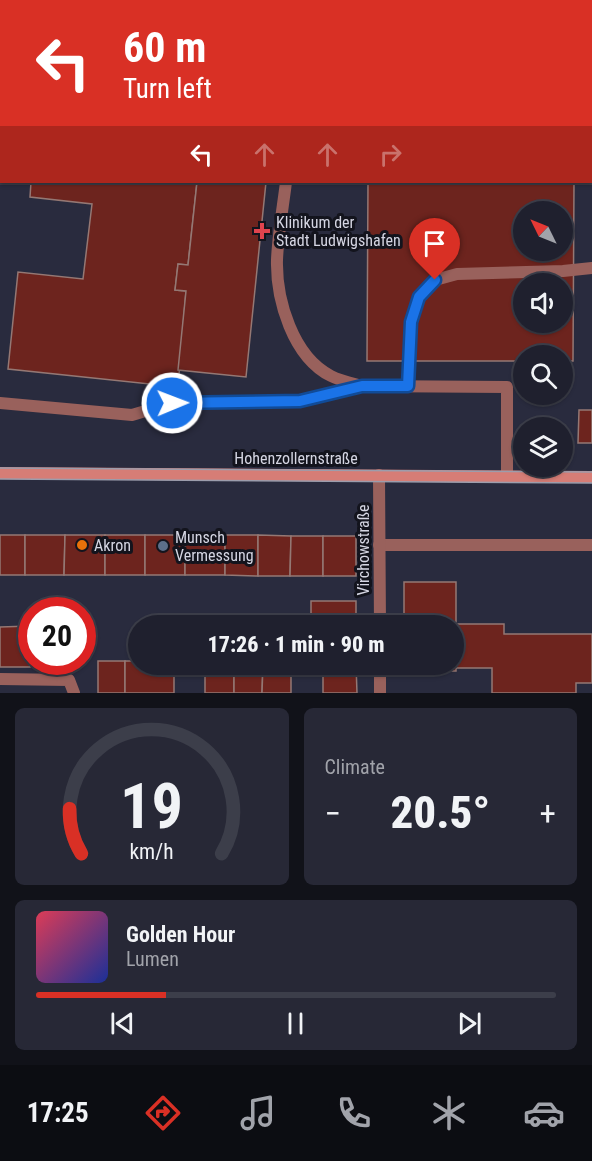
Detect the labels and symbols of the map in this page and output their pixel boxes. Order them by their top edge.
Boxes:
north arrow [513,201,573,261]
place label: Klinikum der Stadt Ludwigshafen [276,213,401,250]
pin [409,218,460,280]
marker: Klinikum der Stadt Ludwigshafen [253,222,271,240]
position arrow [140,371,204,435]
street label: Hohenzollernstraße [234,449,358,468]
street label: Virchowstraße [354,504,373,596]
place label: Munsch Vermessung [175,528,254,565]
place label: Akron [94,536,131,555]
marker: Akron [75,538,89,552]
marker: Munsch Vermessung [156,539,170,553]
speed limit sign: 20 [18,597,96,675]

